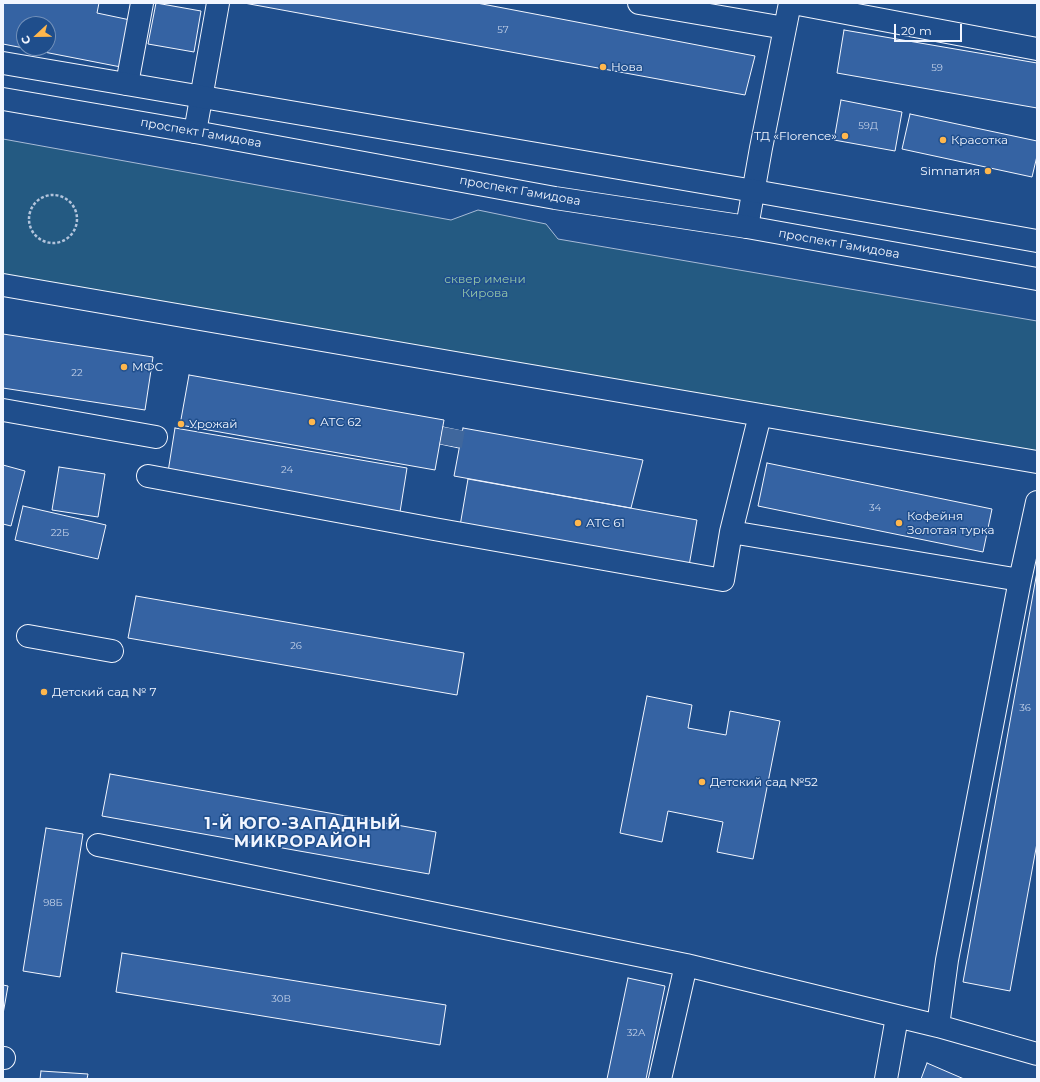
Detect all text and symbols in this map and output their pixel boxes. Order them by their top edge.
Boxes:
north arrow [16,16,56,56]
scale bar [896,16,964,42]
text: 20 m [901,23,932,38]
house number: 57 [497,24,509,36]
text: С [18,34,34,46]
place label: Нова [611,60,643,74]
marker: Нова [598,62,608,72]
house number: 59 [931,62,943,74]
street label: проспект Гамидова [139,115,263,151]
house number: 59Д [858,120,878,132]
place label: ТД «Florence» [754,129,837,143]
marker: ТД «Florence» [840,131,850,141]
place label: Красотка [951,133,1008,147]
marker: Красотка [938,135,948,145]
place label: Simпатия [920,164,980,178]
marker: Simпатия [983,166,993,176]
street label: проспект Гамидова [458,173,582,209]
street label: проспект Гамидова [777,226,901,262]
park label: сквер имени Кирова [444,272,526,300]
place label: МФС [132,360,163,374]
marker: МФС [119,362,129,372]
house number: 22 [71,367,83,379]
place label: АТС 62 [320,415,361,429]
place label: Урожай [189,417,237,431]
marker: АТС 62 [307,417,317,427]
marker: Урожай [176,419,186,429]
house number: 24 [281,464,293,476]
house number: 34 [869,502,881,514]
place label: Кофейня Золотая турка [907,509,995,537]
place label: АТС 61 [586,516,625,530]
marker: АТС 61 [573,518,583,528]
marker: Кофейня Золотая турка [894,518,904,528]
house number: 22Б [51,527,69,539]
house number: 26 [290,640,302,652]
place label: Детский сад № 7 [52,685,157,699]
marker: Детский сад № 7 [39,687,49,697]
house number: 36 [1019,702,1031,714]
place label: Детский сад №52 [710,775,818,789]
marker: Детский сад №52 [697,777,707,787]
district label: 1-Й ЮГО-ЗАПАДНЫЙ МИКРОРАЙОН [205,814,401,852]
house number: 98Б [43,897,63,909]
house number: 30В [271,993,291,1005]
house number: 32А [627,1027,645,1039]

